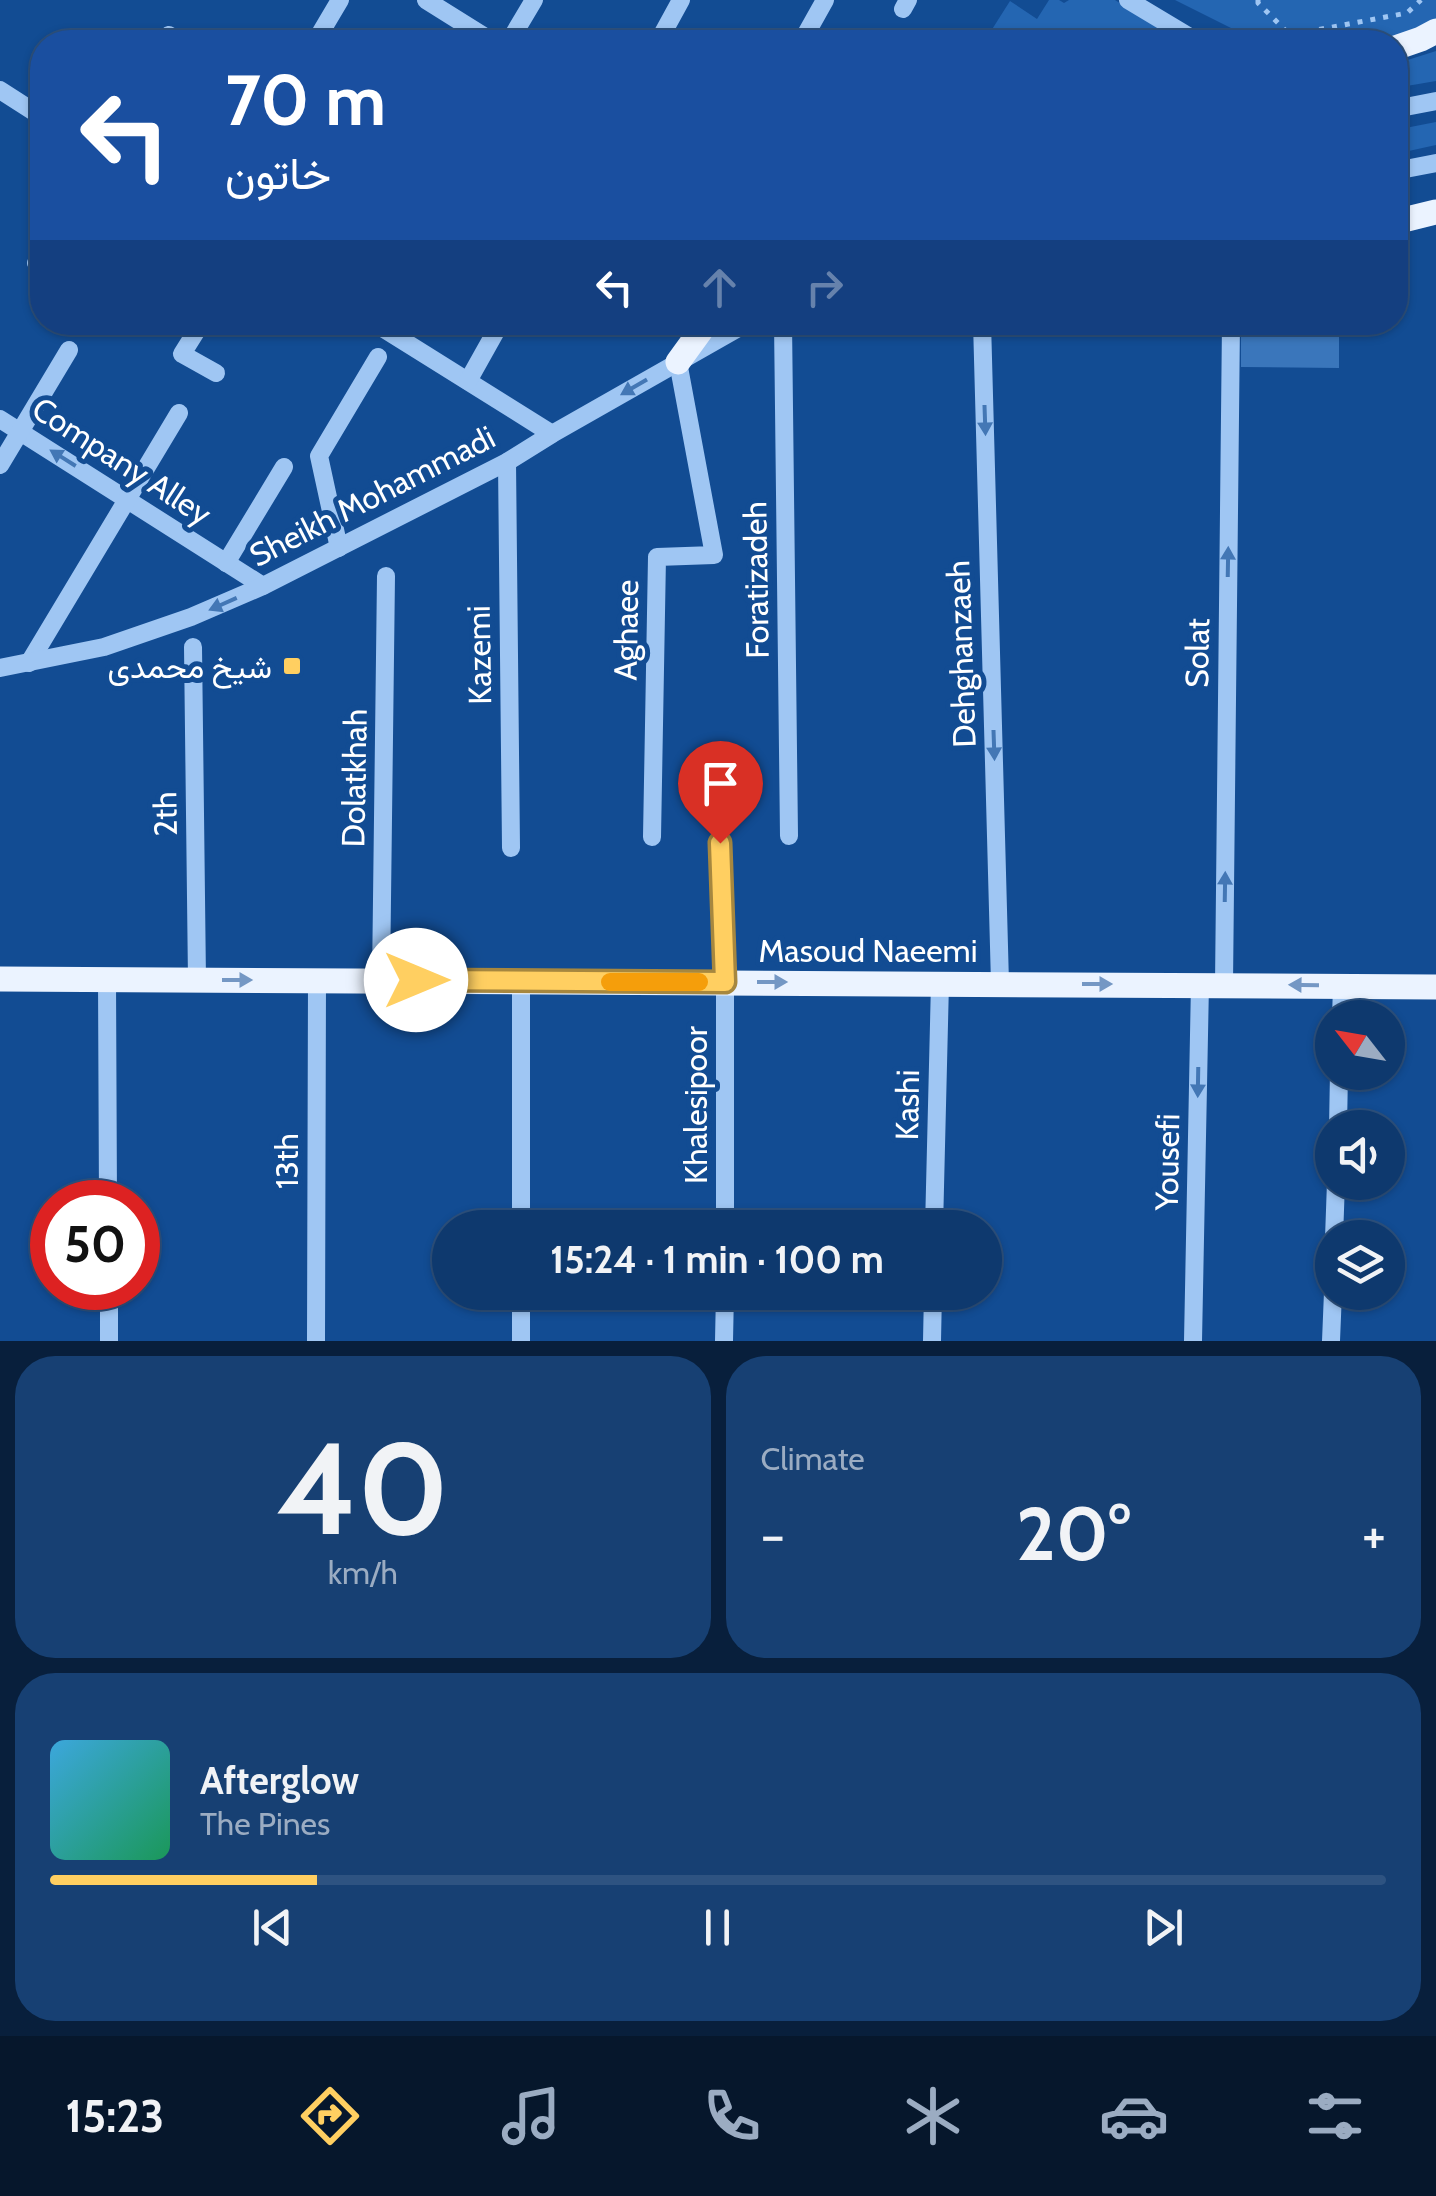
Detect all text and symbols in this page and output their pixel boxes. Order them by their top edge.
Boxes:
text: 70 m [225,57,386,143]
icon: left [60,70,190,200]
text: خاتون [225,146,331,200]
icon: left [587,260,642,315]
icon: ahead [692,260,747,315]
icon: right [797,260,852,315]
one-way arrow [619,378,648,395]
street label: Company Alley [25,389,219,533]
one-way arrow [977,404,993,436]
street label: Sheikh Mohammadi [243,417,501,575]
one-way arrow [49,450,77,468]
street label: Foratizadeh [735,501,777,659]
one-way arrow [1220,545,1236,577]
street label: Dehghanzaeh [938,560,984,748]
street label: Aghaee [606,579,646,681]
one-way arrow [208,596,238,612]
street label: Kazemi [459,605,499,705]
street label: Solat [1177,618,1217,688]
place label: شیخ محمدی [107,647,272,689]
marker: شیخ محمدی [281,655,303,677]
street label: Dolatkhah [333,708,375,848]
one-way arrow [986,729,1002,761]
pin [678,741,763,844]
icon: arrive [693,756,748,811]
street label: 2th [145,791,185,837]
one-way arrow [1217,870,1233,902]
position arrow [364,928,468,1032]
street label: Masoud Naeemi [759,931,977,970]
one-way arrow [222,972,254,988]
one-way arrow [757,974,789,990]
one-way arrow [1082,976,1114,992]
one-way arrow [1287,977,1319,993]
north arrow [1315,1000,1405,1090]
map controls [1315,1000,1405,1310]
street label: Khalesipoor [676,1025,715,1184]
one-way arrow [1190,1066,1206,1098]
street label: Kashi [887,1069,927,1141]
button: sound [1315,1110,1405,1200]
street label: Yousefi [1147,1113,1187,1212]
street label: 13th [267,1133,306,1189]
speed limit sign: 50 [30,1180,160,1310]
button: layers [1315,1220,1405,1310]
text: 15:24 · 1 min · 100 m [550,1236,884,1283]
text: 40 [276,1409,449,1567]
text: Climate [761,1439,865,1478]
text: 20° [1016,1488,1130,1579]
text: − [761,1501,785,1568]
text: + [1362,1501,1386,1568]
text: km/h [328,1553,398,1592]
text: Afterglow [200,1757,359,1804]
text: The Pines [200,1804,330,1843]
icon: previous [245,1900,300,1955]
icon: pause [690,1900,745,1955]
icon: next [1136,1900,1191,1955]
icon: directions [295,2081,365,2151]
icon: music [496,2081,566,2151]
icon: phone [697,2081,767,2151]
icon: climate [898,2081,968,2151]
icon: car [1099,2081,1169,2151]
icon: filters [1300,2081,1370,2151]
text: 15:23 [66,2089,164,2143]

